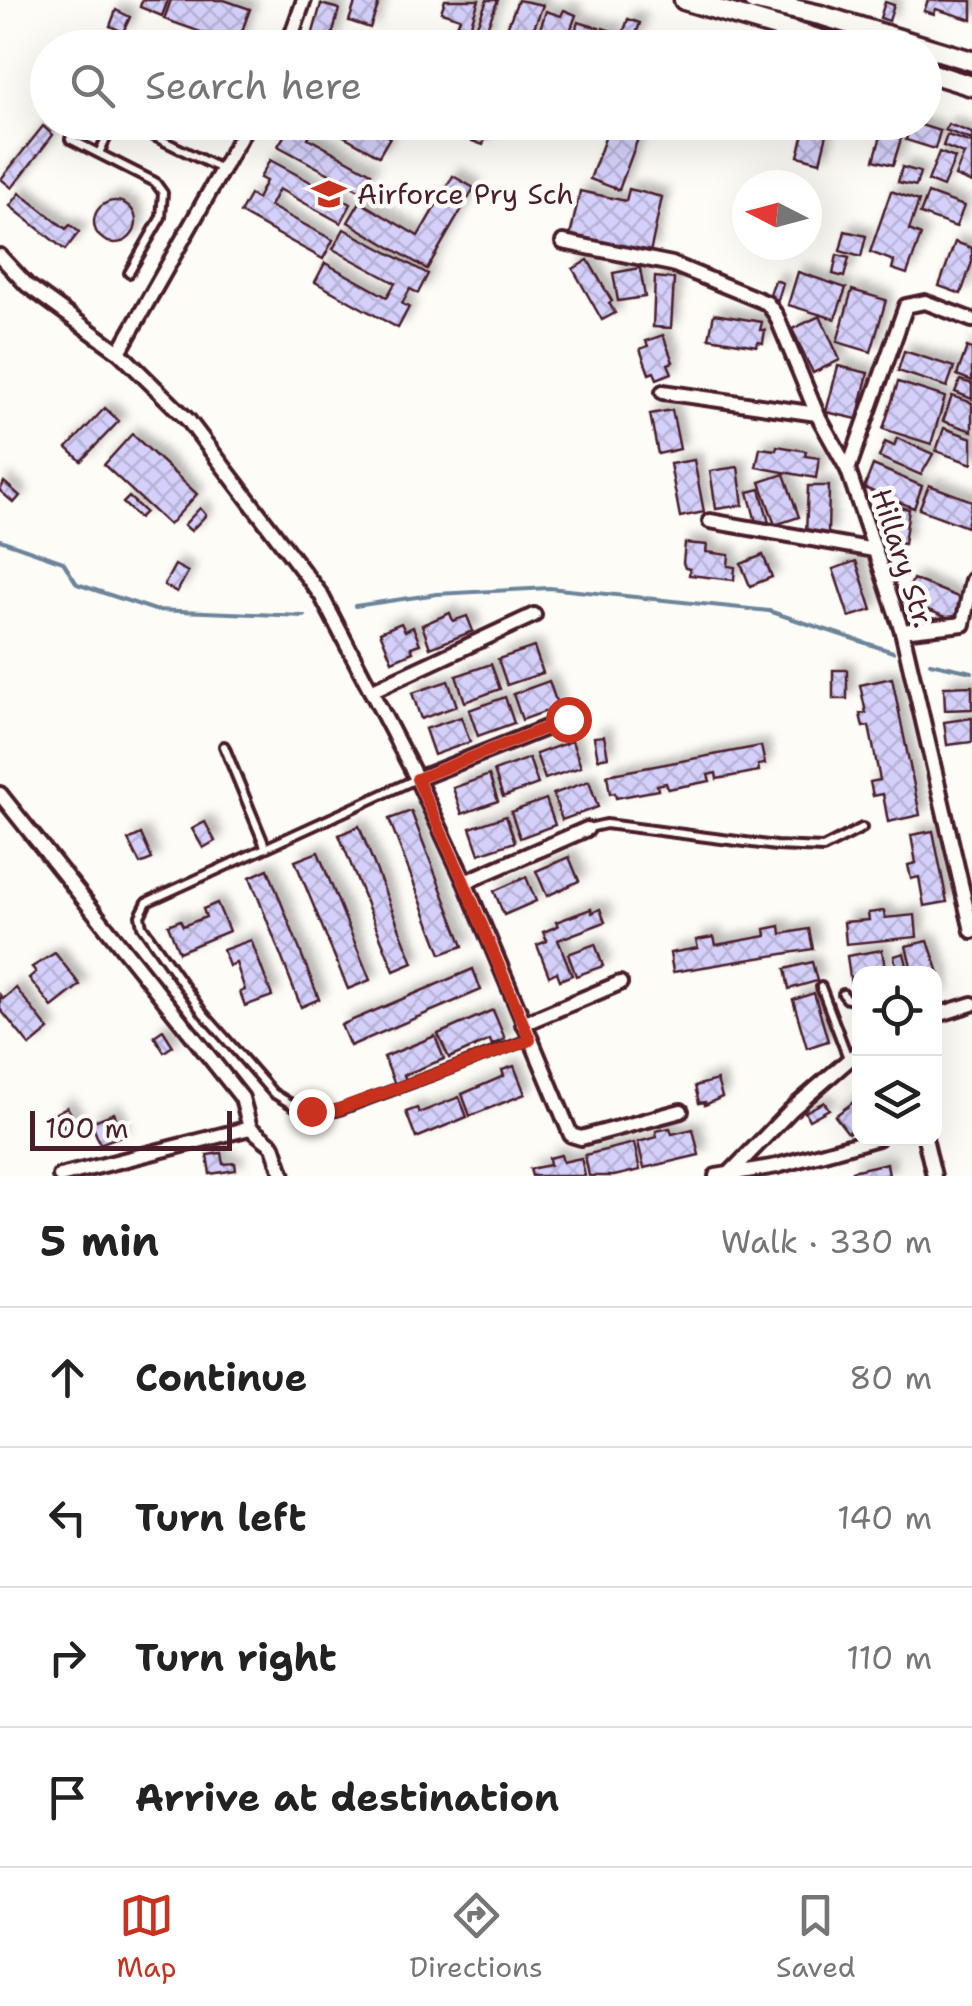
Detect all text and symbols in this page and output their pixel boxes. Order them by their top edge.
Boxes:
search box [30,30,942,140]
icon: search [65,58,120,113]
text: Search here [145,60,362,111]
north arrow [732,170,822,260]
school or university icon: Airforce Pry Sch [310,175,348,213]
place label: Airforce Pry Sch [357,175,574,213]
street label: Hillary Str. [863,484,943,632]
route start [546,697,592,743]
map controls [852,966,942,1146]
button: locate [852,966,942,1056]
button: layers [852,1056,942,1146]
route end [289,1089,335,1135]
scale bar [30,1106,232,1150]
text: 100 m [45,1109,129,1147]
text: 5 min [40,1213,159,1269]
text: Walk · 330 m [721,1220,932,1263]
icon: ahead [40,1350,95,1405]
text: Continue [135,1352,307,1403]
text: 80 m [849,1356,932,1399]
icon: left [40,1490,95,1545]
text: Turn left [135,1492,307,1543]
text: 140 m [837,1496,932,1539]
icon: right [40,1630,95,1685]
text: Turn right [135,1632,337,1683]
text: 110 m [846,1636,932,1679]
icon: arrive [40,1770,95,1825]
text: Arrive at destination [135,1772,559,1823]
tab: Map [117,1888,176,1986]
tab: Directions [409,1888,543,1986]
tab: Saved [776,1888,855,1986]

